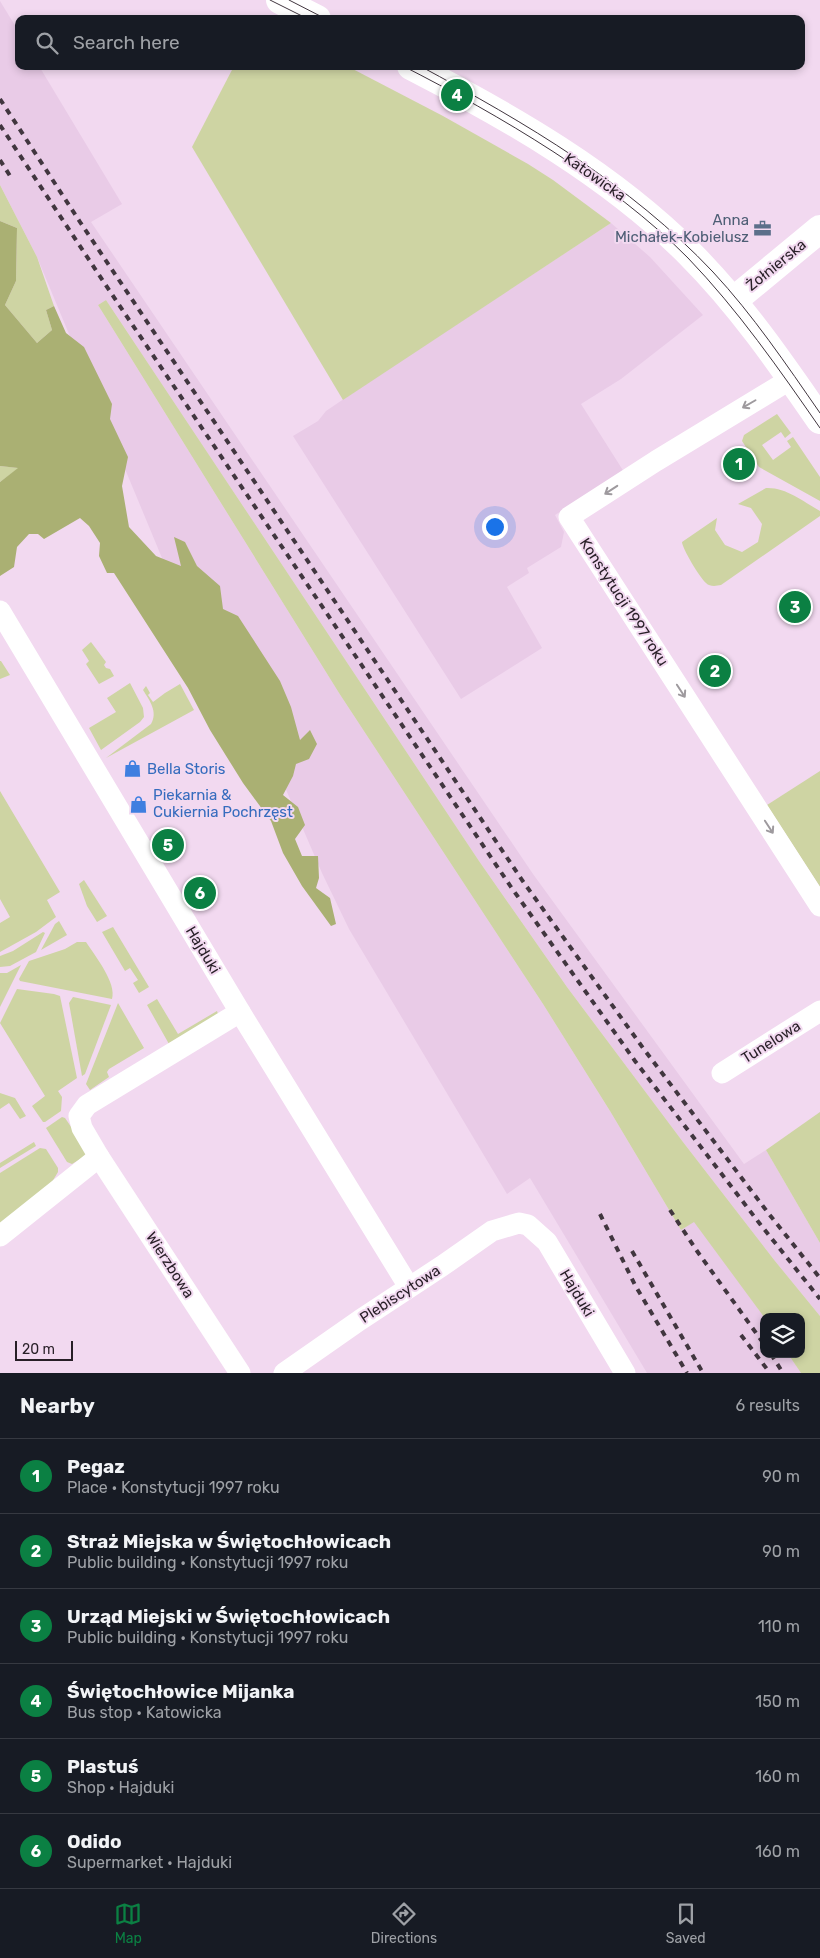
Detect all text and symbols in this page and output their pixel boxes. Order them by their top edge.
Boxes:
search box [15,15,805,70]
icon: search [33,29,61,57]
text: Search here [73,31,180,54]
pin: 4 [441,76,473,114]
street label: Katowicka [561,149,629,205]
place label: Anna Michałek-Kobielusz [615,211,749,246]
office icon: Anna Michałek-Kobielusz [753,219,773,239]
street label: Żołnierska [742,235,810,295]
one-way arrow [743,400,757,410]
pin: 1 [723,445,755,483]
one-way arrow [605,485,619,495]
your location [482,514,508,540]
street label: Konstytucji 1997 roku [576,535,672,669]
pin: 3 [779,588,811,626]
pin: 2 [699,652,731,690]
one-way arrow [676,683,686,697]
shop icon: Bella Storis [123,759,143,779]
place label: Bella Storis [147,760,226,778]
place label: Piekarnia & Cukiernia Pochrzęst [153,786,293,821]
shop icon: Piekarnia & Cukiernia Pochrzęst [129,794,149,814]
one-way arrow [765,820,775,834]
pin: 5 [152,826,184,864]
pin: 6 [184,874,216,912]
street label: Hajduki [182,923,224,977]
street label: Tunelowa [738,1017,804,1067]
street label: Wierzbowa [142,1229,198,1301]
street label: Plebiscytowa [356,1261,444,1327]
street label: Hajduki [556,1266,598,1320]
map controls [760,1313,805,1358]
button: layers [760,1313,805,1358]
scale bar [15,1338,72,1361]
text: 20 m [22,1341,55,1358]
text: Nearby [20,1393,95,1418]
text: 6 results [735,1396,800,1415]
text: Pegaz [67,1455,125,1478]
text: 1 [32,1467,40,1486]
text: 90 m [762,1467,800,1486]
text: Place · Konstytucji 1997 roku [67,1478,280,1497]
text: Straż Miejska w Świętochłowicach [67,1530,391,1553]
text: 2 [31,1542,41,1561]
text: 90 m [762,1542,800,1561]
text: Public building · Konstytucji 1997 roku [67,1553,348,1572]
text: Urząd Miejski w Świętochłowicach [67,1605,390,1628]
text: 3 [31,1617,41,1636]
text: 110 m [758,1617,800,1636]
text: Public building · Konstytucji 1997 roku [67,1628,348,1647]
text: Świętochłowice Mijanka [67,1680,294,1703]
text: 4 [31,1692,41,1711]
text: 150 m [755,1692,800,1711]
text: Bus stop · Katowicka [67,1703,222,1722]
text: Plastuś [67,1755,139,1778]
text: 5 [31,1767,41,1786]
text: 160 m [755,1767,800,1786]
text: Shop · Hajduki [67,1778,174,1797]
text: Odido [67,1830,122,1853]
text: 6 [31,1842,41,1861]
text: 160 m [755,1842,800,1861]
text: Supermarket · Hajduki [67,1853,232,1872]
tab: Map [114,1900,142,1947]
tab: Directions [371,1900,437,1947]
tab: Saved [666,1900,706,1947]

